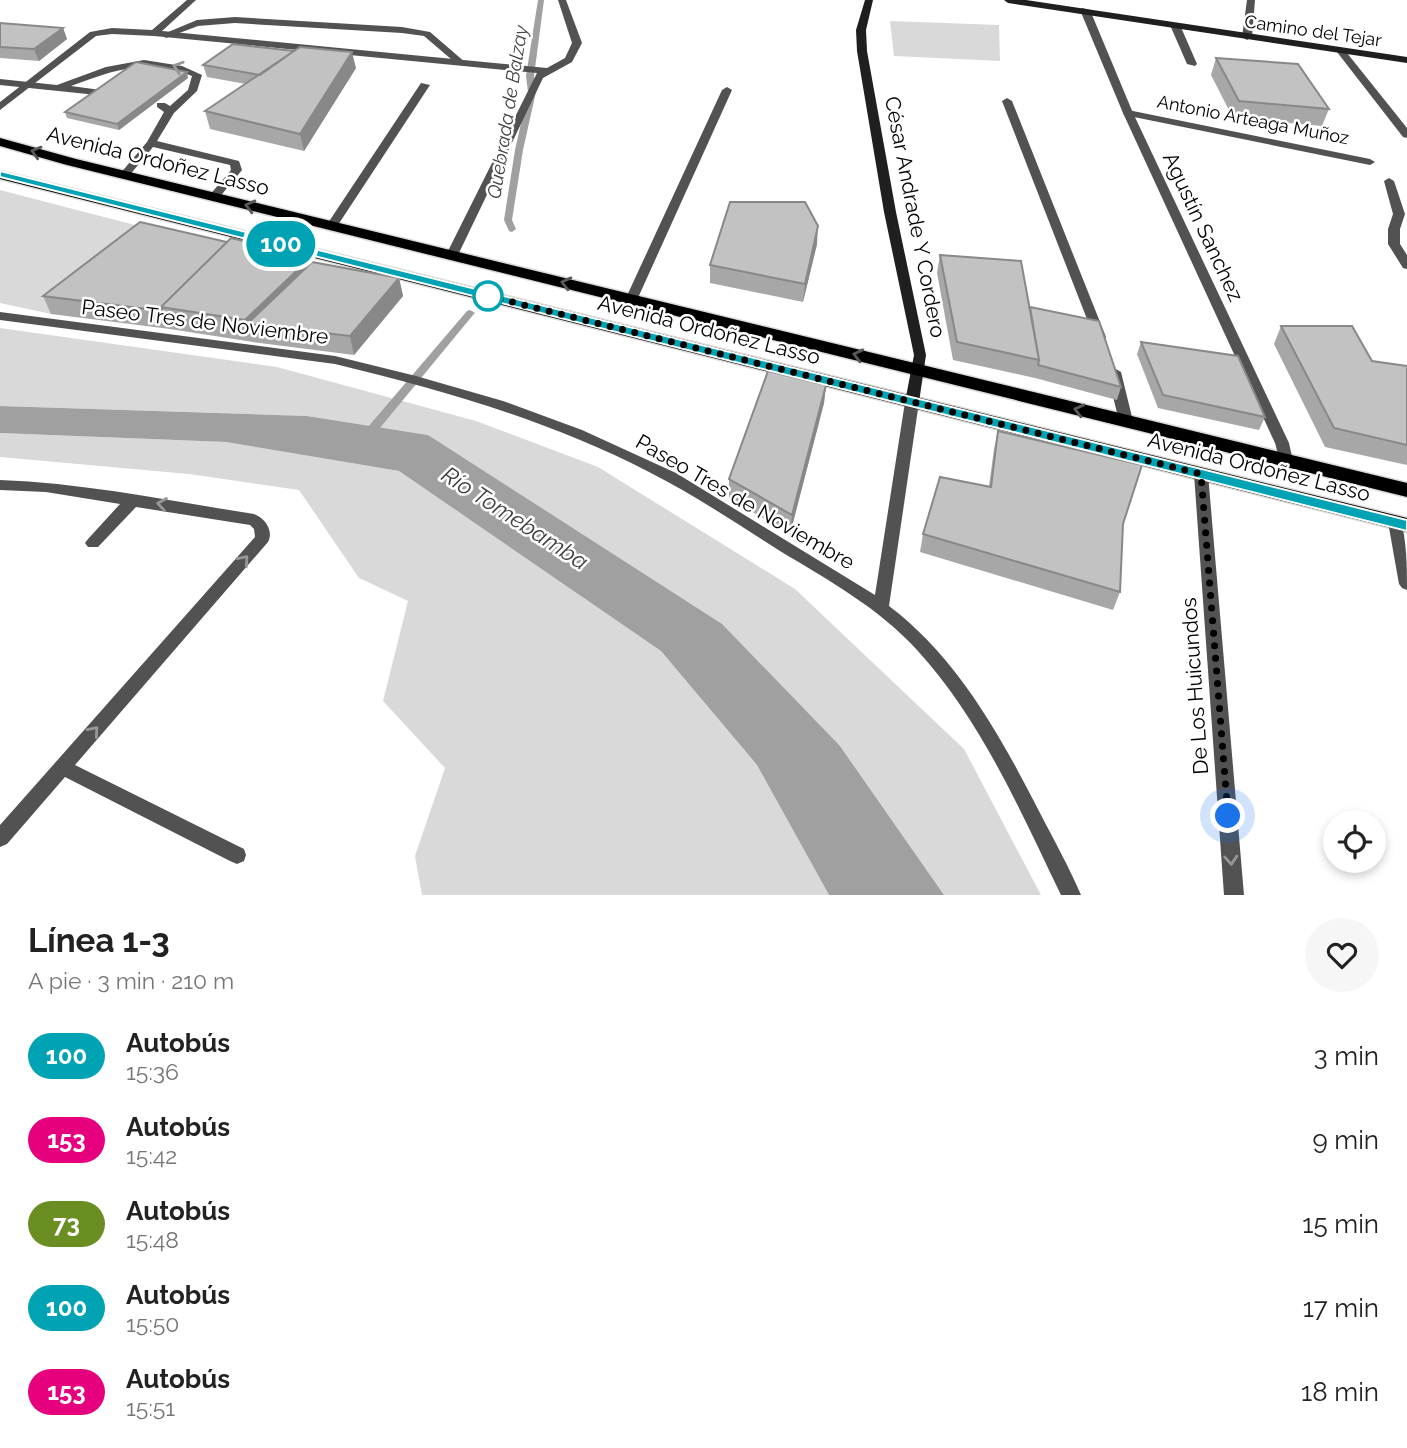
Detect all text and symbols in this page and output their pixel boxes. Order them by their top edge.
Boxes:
street label: Camino del Tejar [1243,10,1384,51]
water label: Quebrada de Balzay [482,23,532,200]
one-way arrow [172,61,184,76]
street label: Antonio Arteaga Muñoz [1155,91,1351,148]
street label: César Andrade Y Cordero [880,94,951,340]
street label: Avenida Ordoñez Lasso [44,121,272,200]
one-way arrow [30,146,42,160]
street label: Agustín Sanchez [1158,148,1249,305]
one-way arrow [244,200,256,214]
line badge: 100 [241,221,321,267]
text: 100 [260,229,302,258]
one-way arrow [560,277,572,291]
unlabelled marker [473,281,503,311]
street label: Avenida Ordoñez Lasso [595,290,823,369]
street label: Paseo Tres de Noviembre [80,294,330,349]
one-way arrow [852,349,864,364]
one-way arrow [1073,404,1085,418]
street label: Avenida Ordoñez Lasso [1145,427,1373,506]
street label: Paseo Tres de Noviembre [631,429,859,575]
water label: Río Tomebamba [437,460,594,575]
one-way arrow [156,497,168,512]
one-way arrow [236,555,248,568]
street label: De Los Huicundos [1176,597,1213,775]
one-way arrow [85,726,98,739]
your location [1210,798,1245,833]
map controls [1323,810,1386,873]
button: locate [1323,810,1386,873]
one-way arrow [1223,854,1238,865]
button: heart [1305,918,1379,992]
text: Línea 1-3 [28,921,170,960]
text: A pie · 3 min · 210 m [28,967,234,994]
text: Autobús [126,1028,230,1058]
text: 100 [46,1041,87,1070]
text: 3 min [1314,1041,1379,1071]
text: 15:36 [126,1058,179,1085]
text: Autobús [126,1112,230,1142]
text: 153 [47,1125,86,1154]
text: 9 min [1312,1125,1379,1155]
text: 15:42 [126,1142,177,1169]
text: Autobús [126,1196,230,1226]
text: 73 [53,1209,80,1238]
text: 15 min [1302,1209,1379,1239]
text: 15:48 [126,1226,179,1253]
text: Autobús [126,1280,230,1310]
text: 100 [46,1293,87,1322]
text: 17 min [1303,1293,1379,1323]
text: 15:50 [126,1310,179,1337]
text: Autobús [126,1364,230,1394]
text: 153 [47,1377,86,1406]
text: 18 min [1301,1377,1379,1407]
text: 15:51 [126,1394,175,1421]

